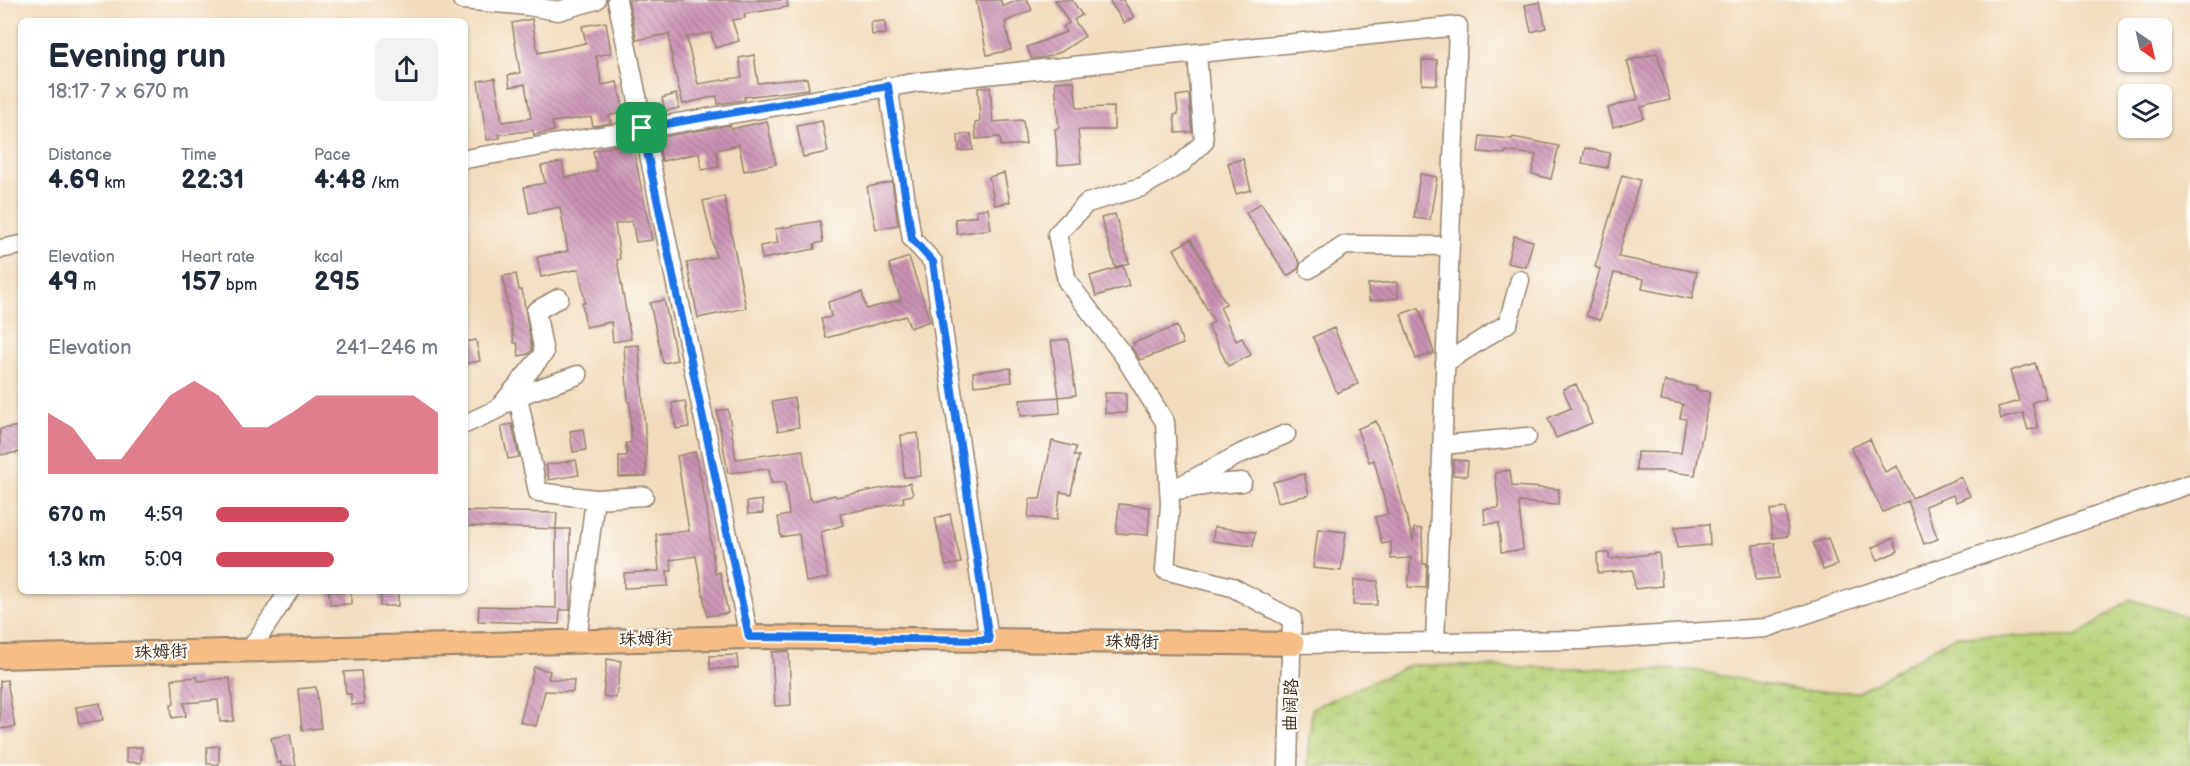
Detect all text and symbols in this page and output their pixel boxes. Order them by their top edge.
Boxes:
north arrow [2118,18,2172,72]
map controls [2118,18,2172,138]
text: Evening run [48,37,226,77]
button: share [375,38,438,101]
text: 18:17 · 7 × 670 m [48,80,189,104]
button: layers [2118,84,2172,138]
pin [616,102,667,153]
icon: arrive [625,111,658,144]
text: Distance [48,146,112,165]
text: Time [181,146,216,165]
text: Pace [314,146,350,165]
text: 4.69 [48,165,100,196]
text: 22:31 [181,165,245,196]
text: 4:48 [314,165,367,196]
text: km [100,174,125,193]
text: /km [367,174,399,193]
text: Elevation [48,248,115,267]
text: Heart rate [181,248,255,267]
text: kcal [314,248,343,267]
text: 49 [48,267,79,298]
text: 157 [181,267,221,298]
text: 295 [314,267,360,298]
text: m [79,276,96,295]
text: bpm [221,276,257,295]
text: Elevation [48,336,131,360]
text: 241–246 m [336,336,438,360]
text: 670 m [48,503,106,527]
text: 4:59 [144,503,183,527]
text: 1.3 km [48,548,105,572]
text: 5:09 [144,548,183,572]
street label: 珠姆街 [619,628,673,650]
street label: 珠姆街 [1105,631,1159,653]
street label: 珠姆街 [134,641,188,663]
street label: 曲阔路 [1280,678,1302,732]

